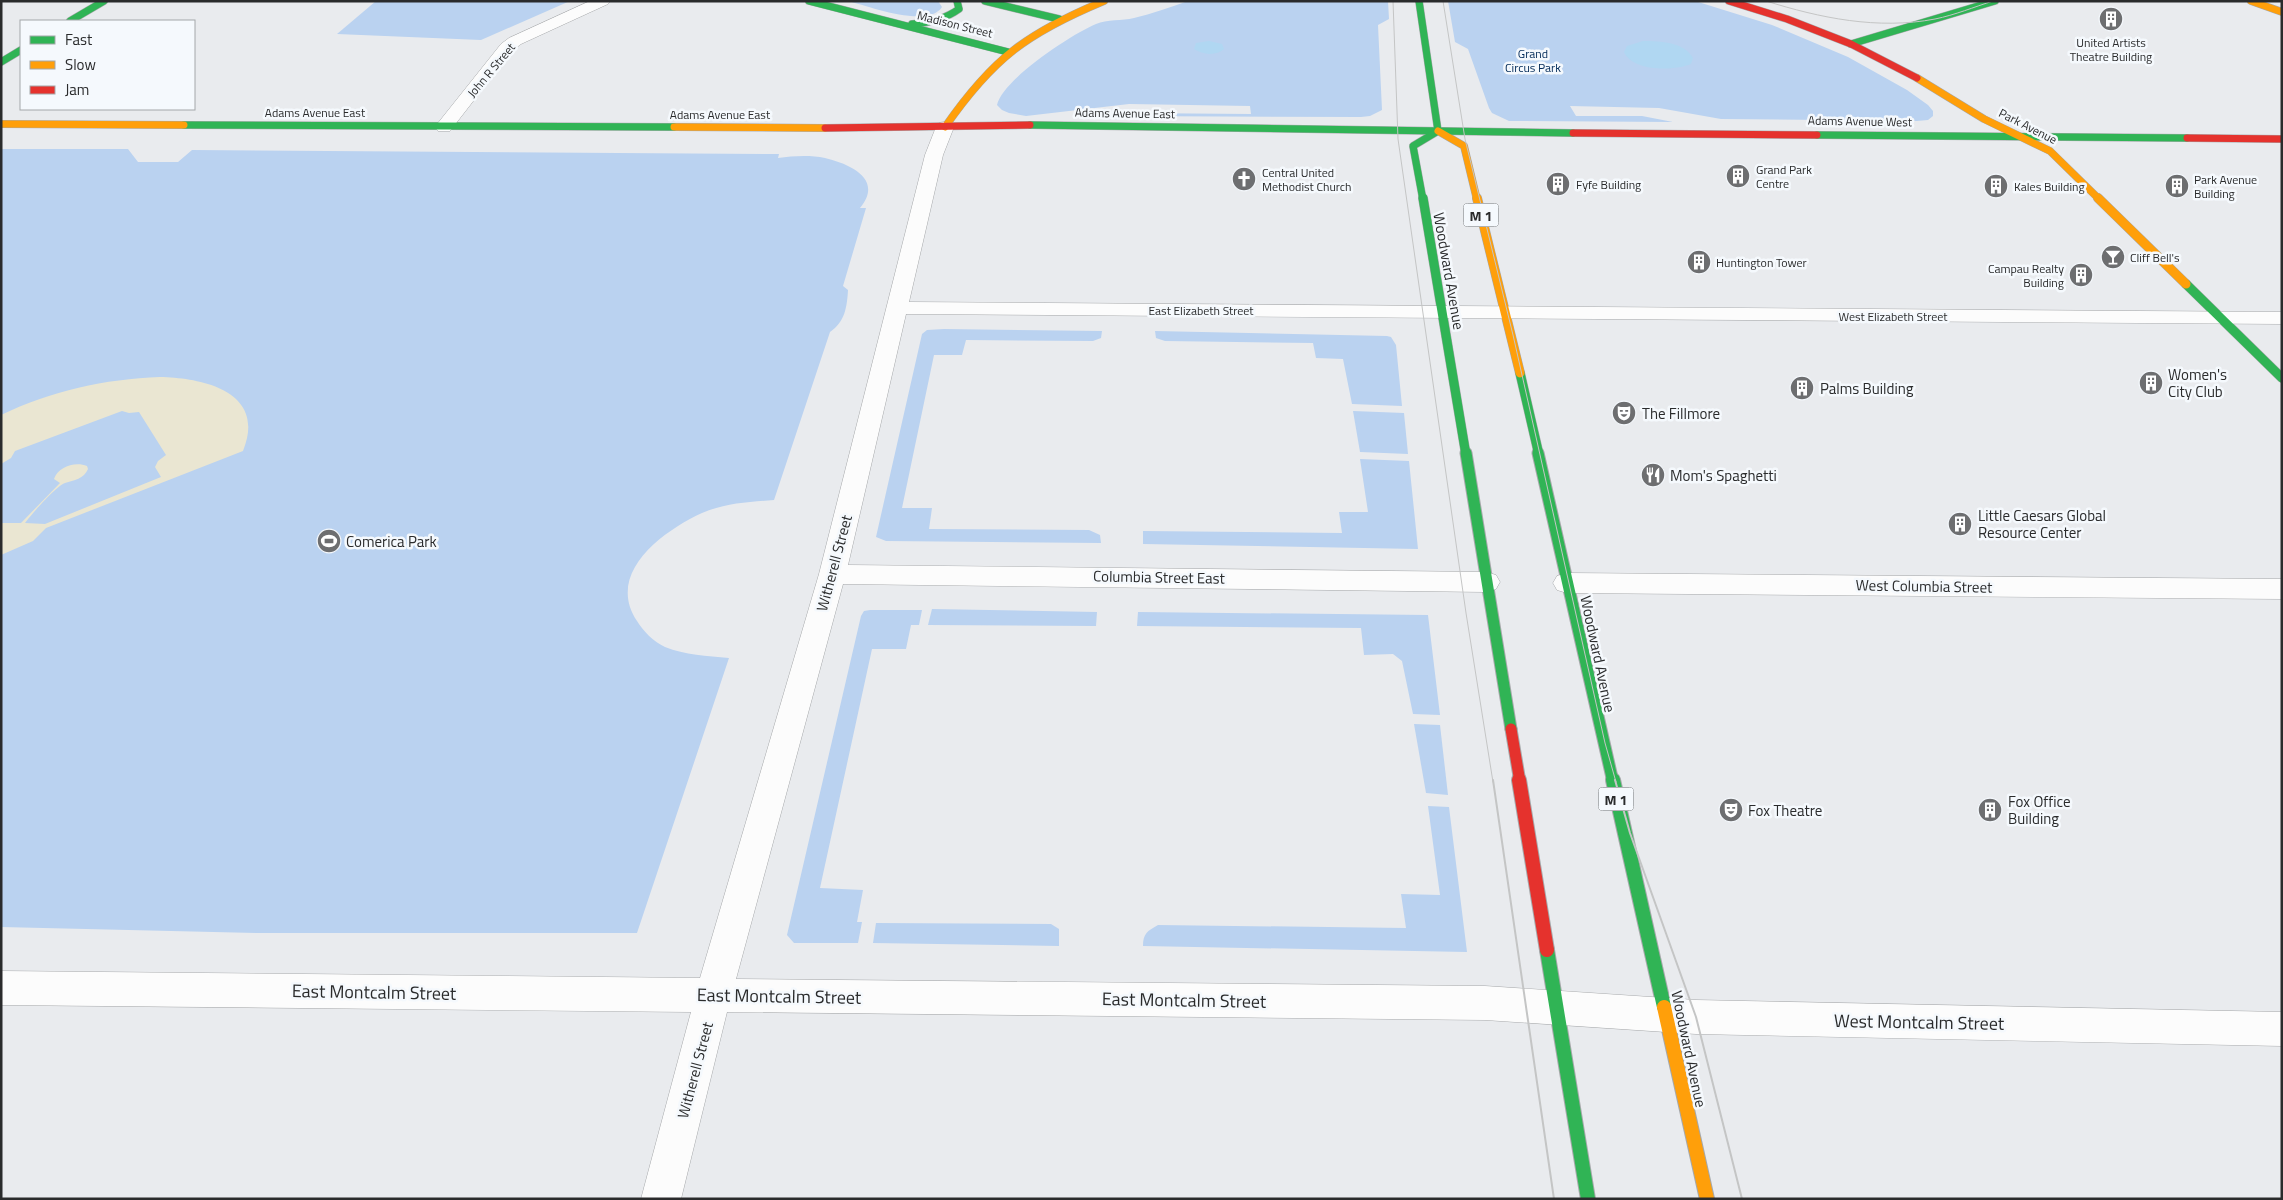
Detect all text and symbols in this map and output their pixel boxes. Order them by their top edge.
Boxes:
street label: Madison Street [915,5,995,43]
building icon: United Artists Theatre Building [2098,6,2124,32]
legend [20,20,195,110]
text: Fast [65,28,93,51]
place label: United Artists Theatre Building [2070,33,2152,66]
street label: John R Street [462,38,520,101]
park label: Grand Circus Park [1505,44,1561,77]
text: Slow [65,53,96,76]
text: Jam [65,78,89,101]
street label: Adams Avenue East [265,103,366,122]
street label: Adams Avenue East [1075,103,1176,123]
street label: Park Avenue [1996,103,2060,149]
street label: Adams Avenue East [670,105,771,124]
street label: Adams Avenue West [1808,111,1913,131]
place label: Grand Park Centre [1756,160,1812,193]
place label: Central United Methodist Church [1262,163,1352,196]
building icon: Grand Park Centre [1725,163,1751,189]
church icon: Central United Methodist Church [1231,166,1257,192]
place label: Park Avenue Building [2194,170,2257,203]
building icon: Fyfe Building [1545,171,1571,197]
building icon: Kales Building [1983,173,2009,199]
building icon: Park Avenue Building [2164,173,2190,199]
place label: Fyfe Building [1576,175,1641,194]
place label: Kales Building [2014,177,2085,196]
road number: M 1 [1464,204,1498,226]
street label: Woodward Avenue [1427,211,1471,331]
bar icon: Cliff Bell's [2100,244,2126,270]
place label: Cliff Bell's [2130,248,2180,267]
building icon: Huntington Tower [1686,249,1712,275]
place label: Huntington Tower [1716,253,1807,272]
place label: Campau Realty Building [1988,259,2064,292]
building icon: Campau Realty Building [2068,262,2094,288]
street label: East Elizabeth Street [1148,301,1254,320]
street label: West Elizabeth Street [1839,307,1948,326]
place label: Women's City Club [2168,363,2227,403]
building icon: Women's City Club [2138,370,2164,396]
building icon: Palms Building [1789,375,1815,401]
place label: Palms Building [1820,377,1914,400]
theatre icon: The Fillmore [1611,400,1637,426]
place label: The Fillmore [1642,402,1720,425]
restaurant icon: Mom's Spaghetti [1640,462,1666,488]
place label: Mom's Spaghetti [1670,464,1777,487]
place label: Little Caesars Global Resource Center [1978,504,2106,544]
building icon: Little Caesars Global Resource Center [1947,511,1973,537]
street label: Witherell Street [810,512,858,614]
sports icon: Comerica Park [316,528,342,554]
place label: Comerica Park [346,530,437,553]
street label: Columbia Street East [1093,564,1226,590]
street label: West Columbia Street [1855,573,1993,599]
street label: Woodward Avenue [1574,594,1622,714]
road number: M 1 [1598,788,1634,811]
place label: Fox Office Building [2008,790,2071,830]
theatre icon: Fox Theatre [1718,797,1744,823]
building icon: Fox Office Building [1977,797,2003,823]
place label: Fox Theatre [1748,799,1822,822]
street label: East Montcalm Street [292,977,457,1007]
street label: East Montcalm Street [697,981,862,1011]
street label: East Montcalm Street [1102,985,1267,1015]
street label: Woodward Avenue [1665,989,1713,1109]
street label: West Montcalm Street [1834,1007,2005,1037]
street label: Witherell Street [671,1019,719,1121]

